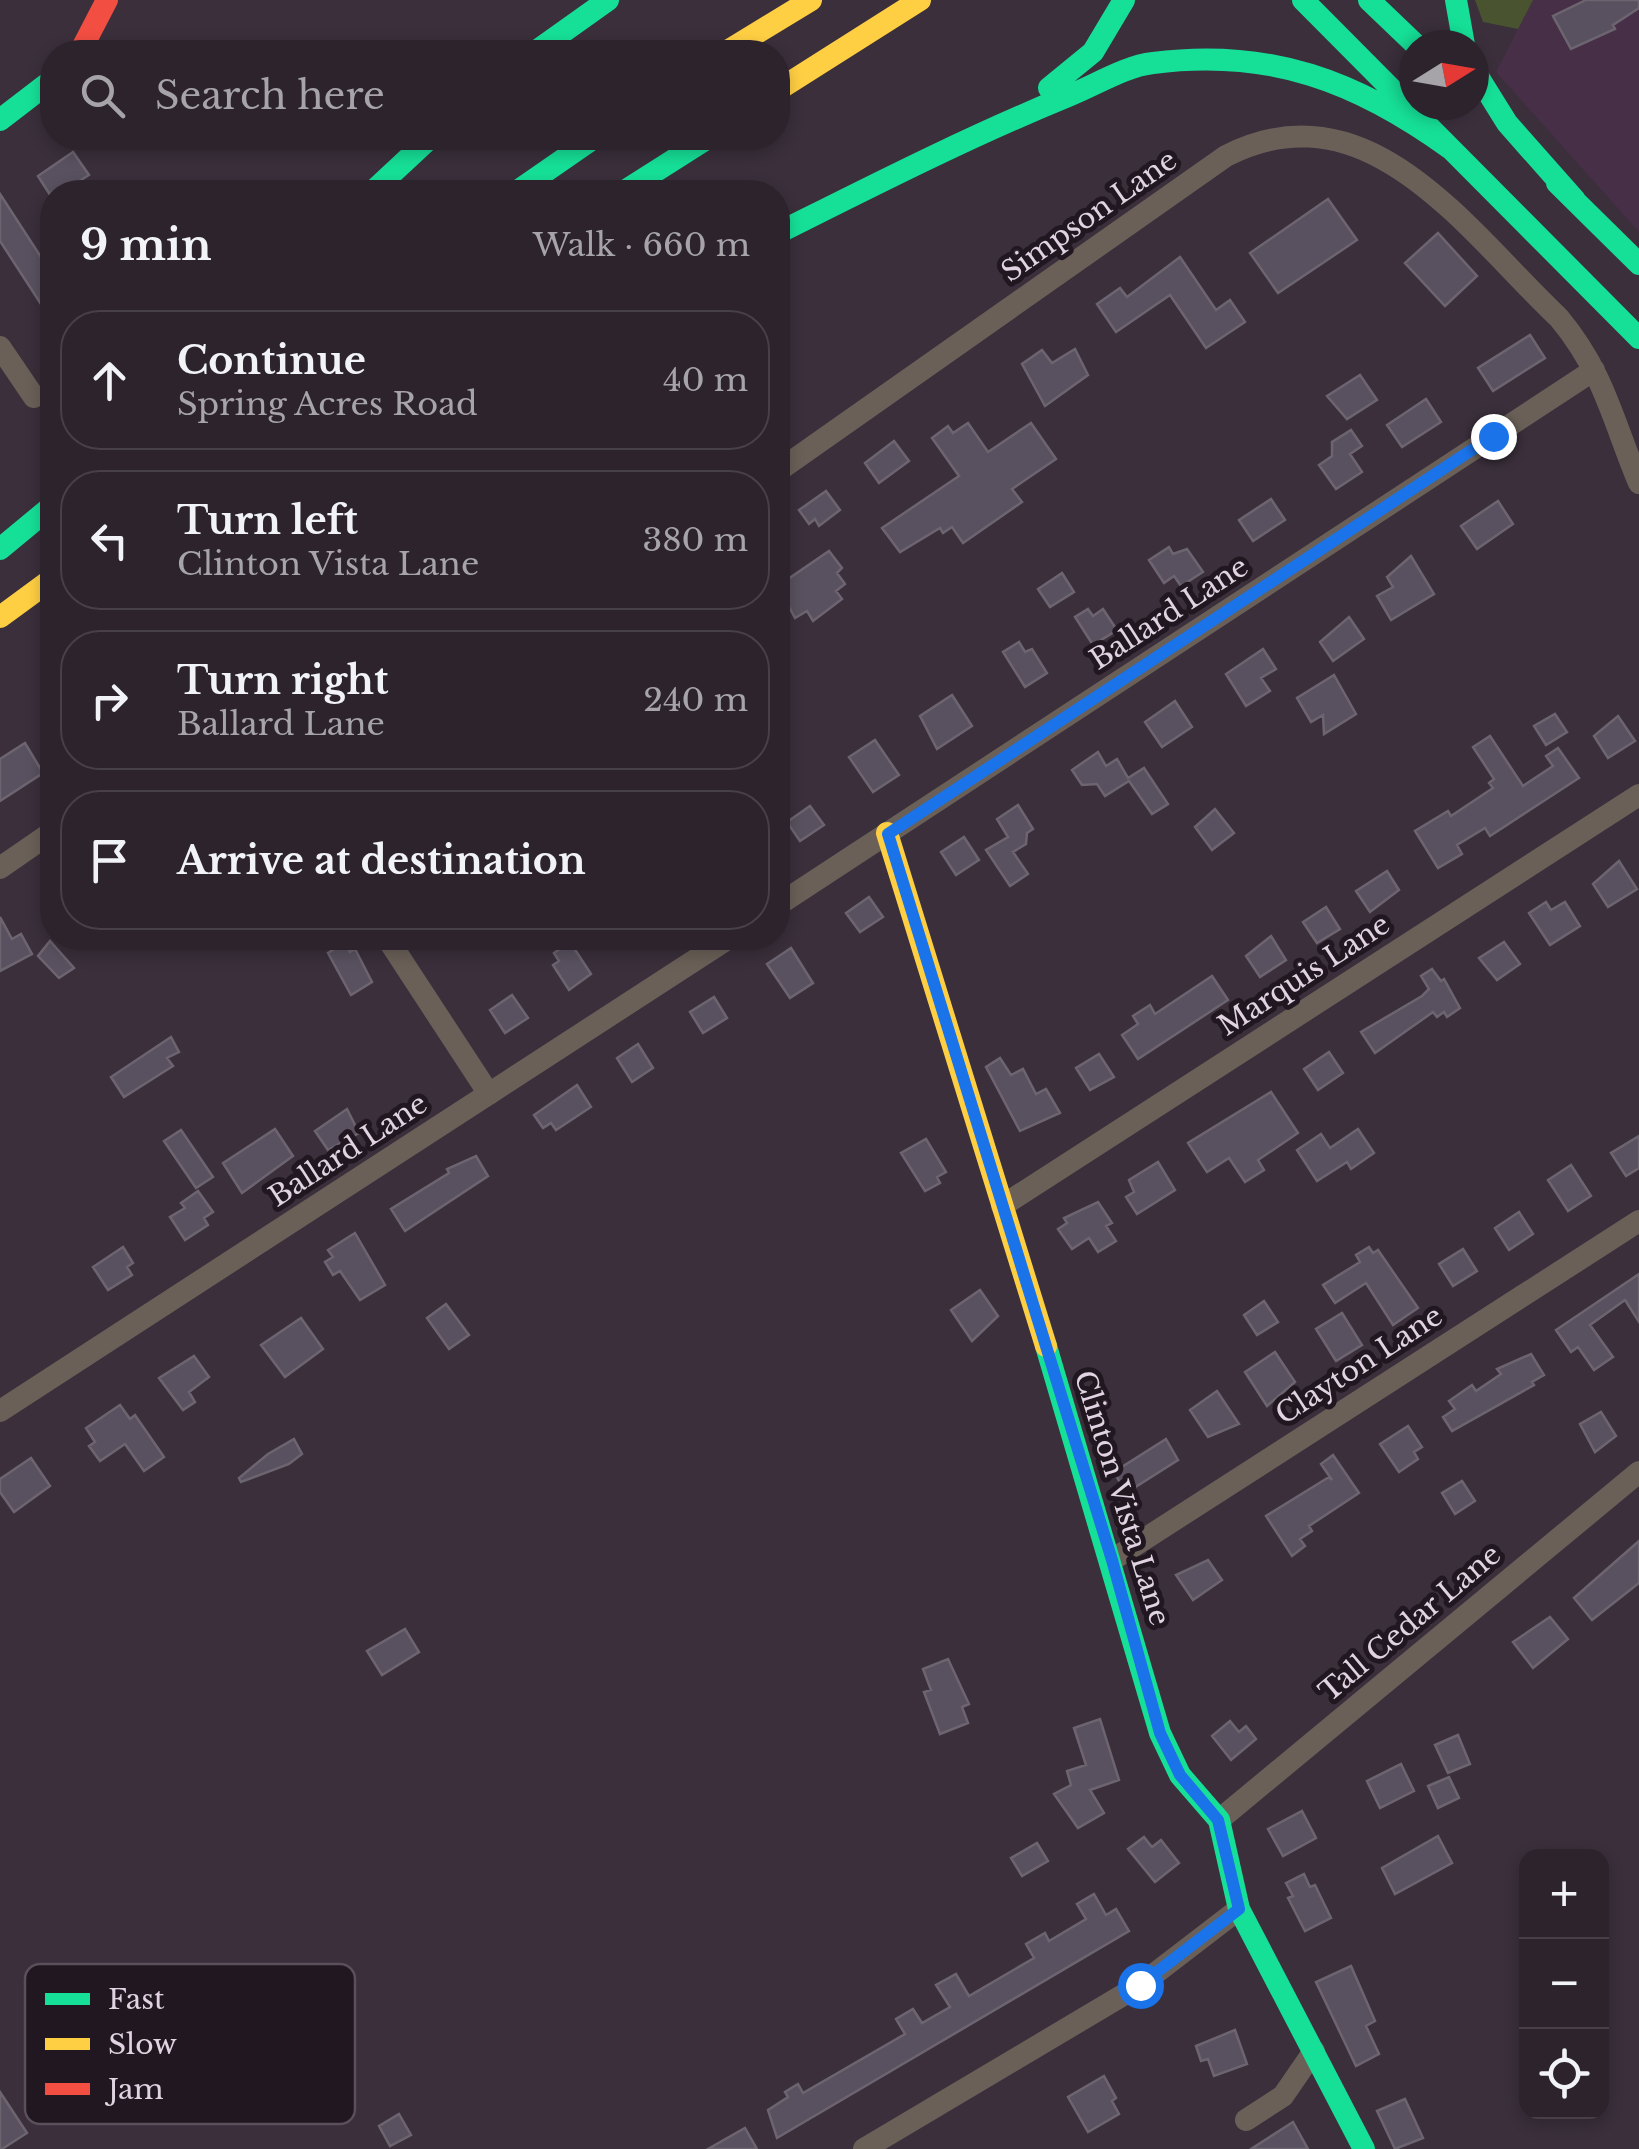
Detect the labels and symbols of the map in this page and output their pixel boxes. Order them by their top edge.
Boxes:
north arrow [1399,30,1489,120]
street label: Simpson Lane [994,143,1184,289]
route end [1471,414,1517,460]
street label: Ballard Lane [1083,549,1255,677]
street label: Marquis Lane [1212,906,1396,1044]
street label: Ballard Lane [262,1086,434,1214]
street label: Clayton Lane [1269,1298,1449,1432]
street label: Clinton Vista Lane [1067,1366,1177,1630]
street label: Tall Cedar Lane [1312,1537,1508,1709]
route start [1118,1963,1164,2009]
legend [25,1964,355,2124]
text: Fast [108,1982,165,2017]
text: Slow [108,2027,177,2062]
text: Jam [104,2072,164,2107]

